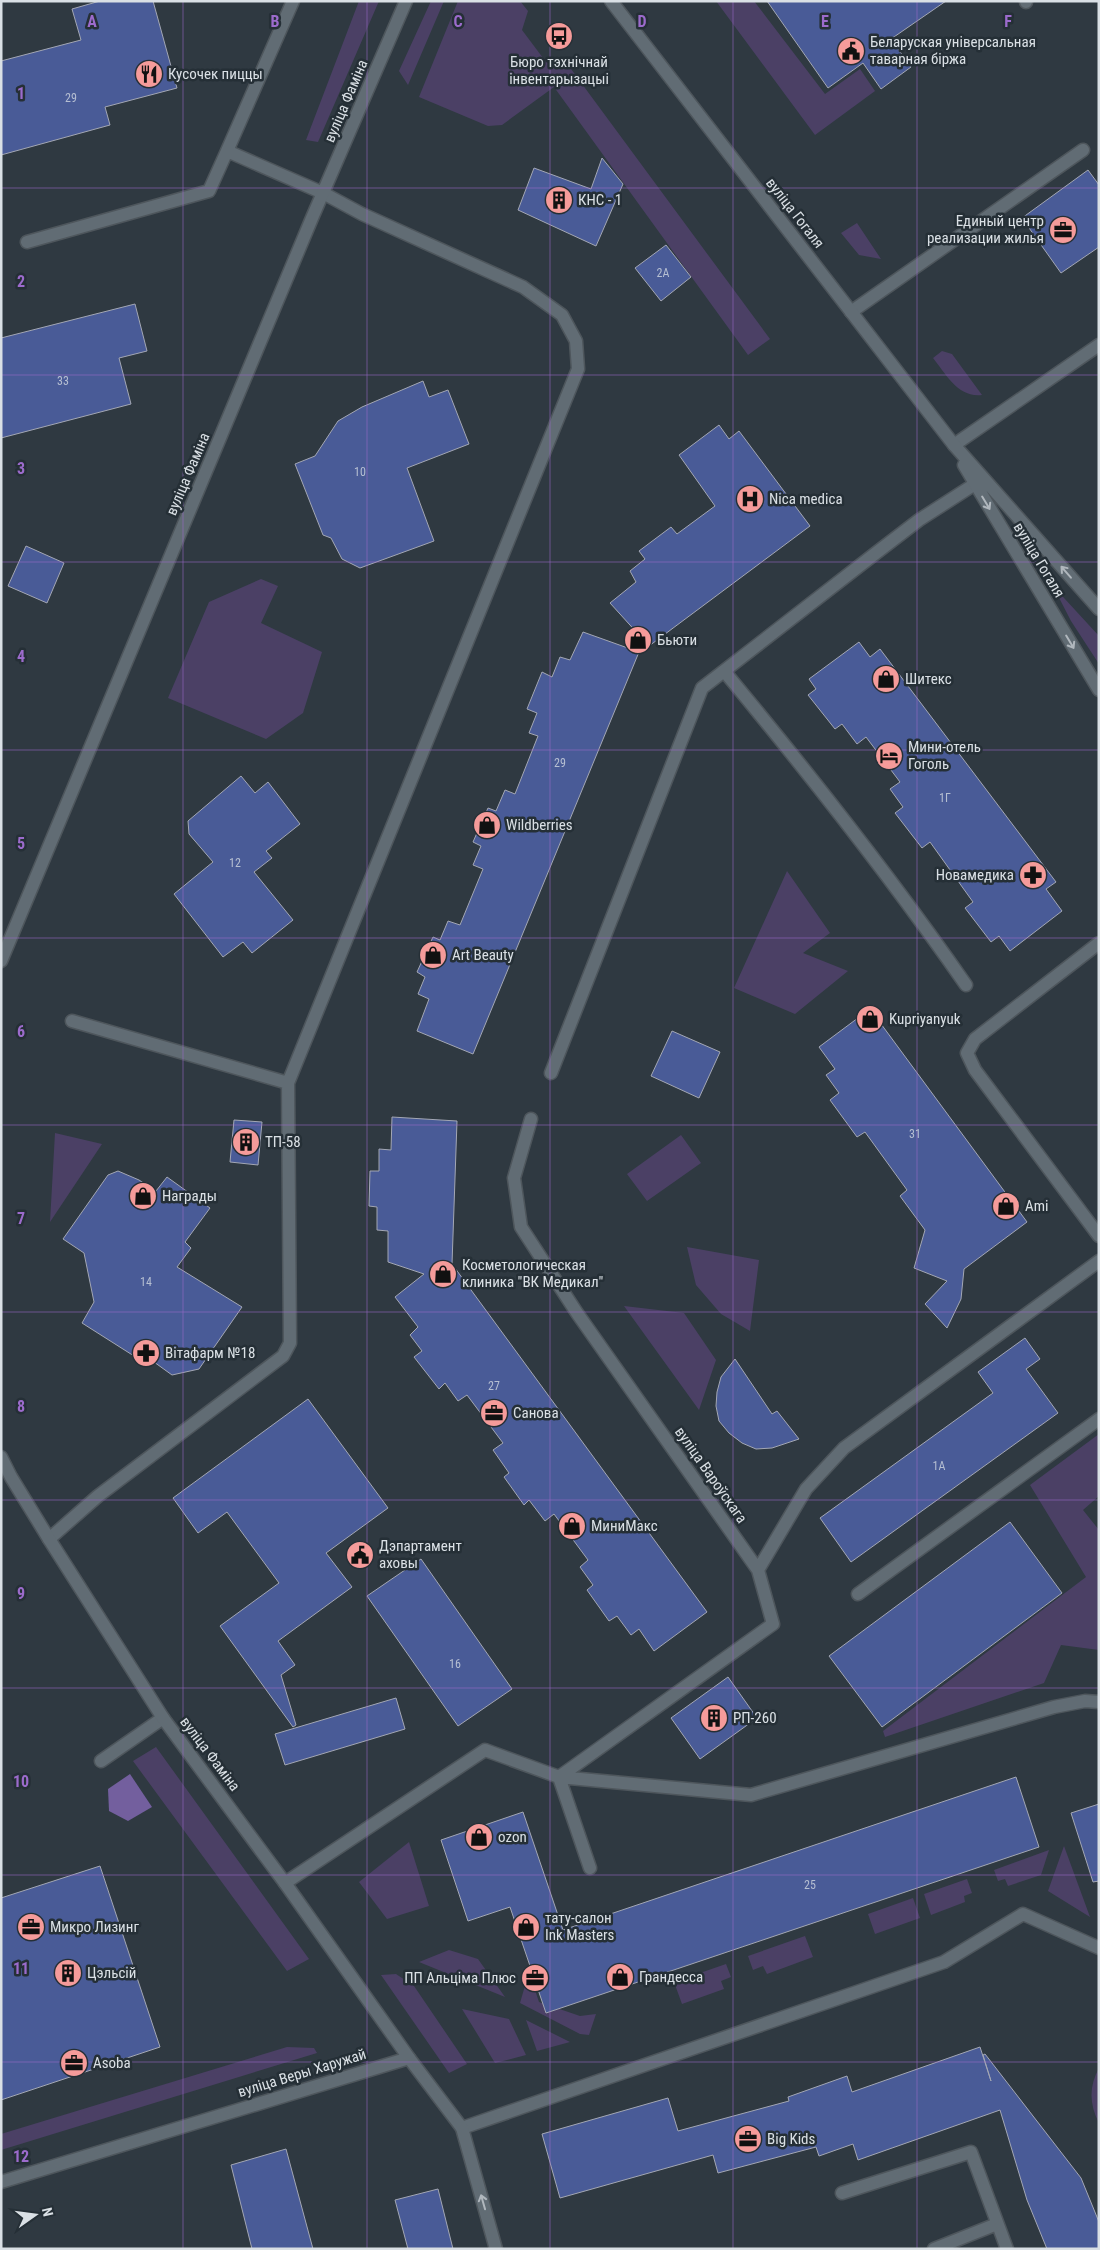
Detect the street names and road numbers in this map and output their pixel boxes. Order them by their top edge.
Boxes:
street label: вуліца Фаміна [320,57,372,145]
street label: вуліца Гогаля [762,174,828,252]
street label: вуліца Фаміна [162,430,214,518]
street label: вуліца Гогаля [1010,519,1068,601]
street label: вуліца Вароўскага [671,1423,751,1527]
street label: вуліца Фаміна [176,1713,244,1795]
street label: вуліца Веры Харужай [236,2045,368,2101]

